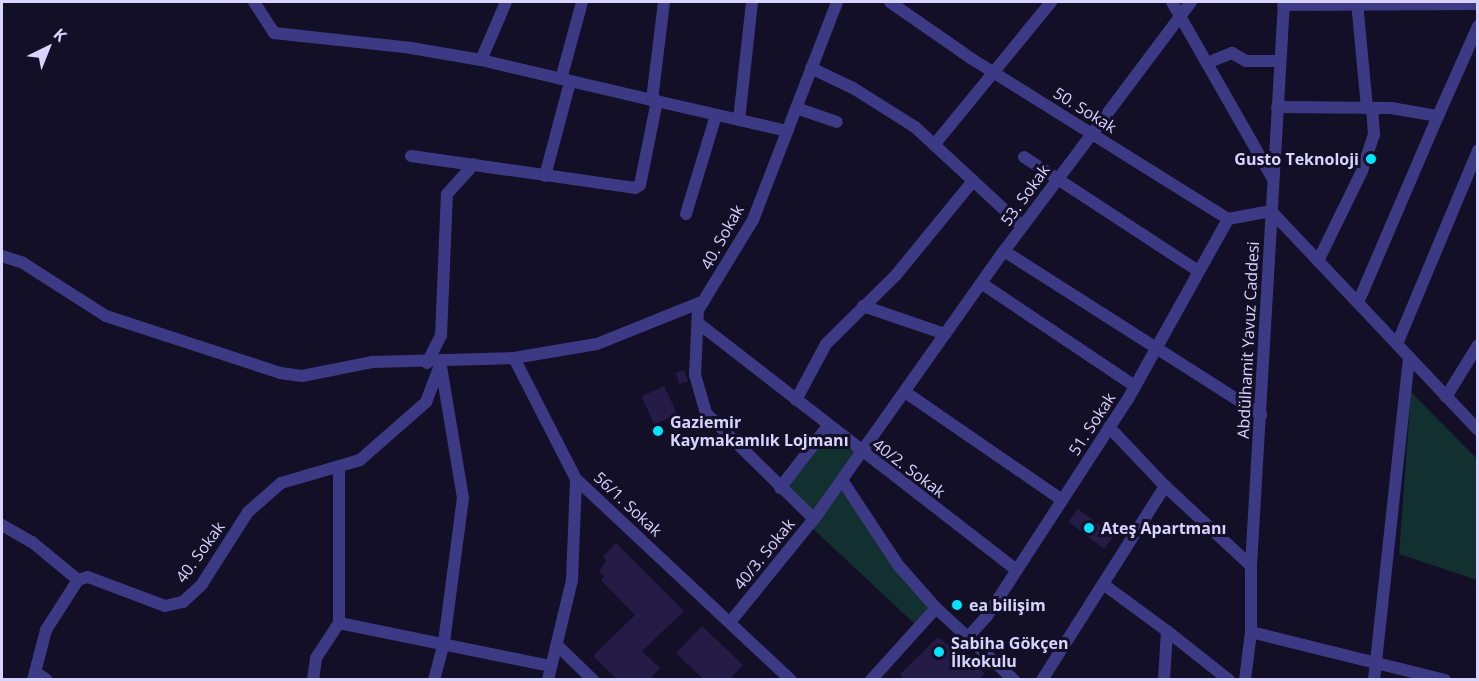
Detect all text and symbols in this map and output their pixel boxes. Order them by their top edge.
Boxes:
north arrow [18,18,78,78]
text: K [49,23,72,47]
street label: 50. Sokak [1050,83,1120,137]
place label: Gusto Teknoloji [1234,149,1359,169]
marker: Gusto Teknoloji [1364,152,1378,166]
street label: 53. Sokak [996,161,1054,229]
street label: 40. Sokak [696,201,748,273]
street label: Abdülhamit Yavuz Caddesi [1233,241,1263,439]
street label: 51. Sokak [1065,389,1119,459]
place label: Gaziemir Kaymakamlık Lojmanı [670,412,849,450]
marker: Gaziemir Kaymakamlık Lojmanı [651,424,665,438]
street label: 40/2. Sokak [869,435,949,501]
street label: 56/1. Sokak [590,468,666,540]
street label: 40/3. Sokak [730,515,798,593]
street label: 40. Sokak [171,518,229,586]
place label: Ateş Apartmanı [1101,518,1226,538]
marker: Ateş Apartmanı [1082,521,1096,535]
place label: ea bilişim [969,595,1046,615]
marker: ea bilişim [950,598,964,612]
place label: Sabiha Gökçen İlkokulu [951,633,1068,671]
marker: Sabiha Gökçen İlkokulu [932,645,946,659]

